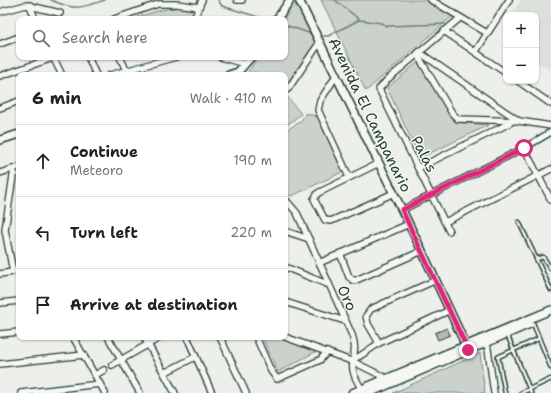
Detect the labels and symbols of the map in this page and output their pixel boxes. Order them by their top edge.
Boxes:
street label: Avenida El Campanario [324,34,416,196]
street label: Palas [406,132,442,176]
route start [515,139,533,157]
street label: Oro [332,282,362,314]
route end [459,341,477,359]

